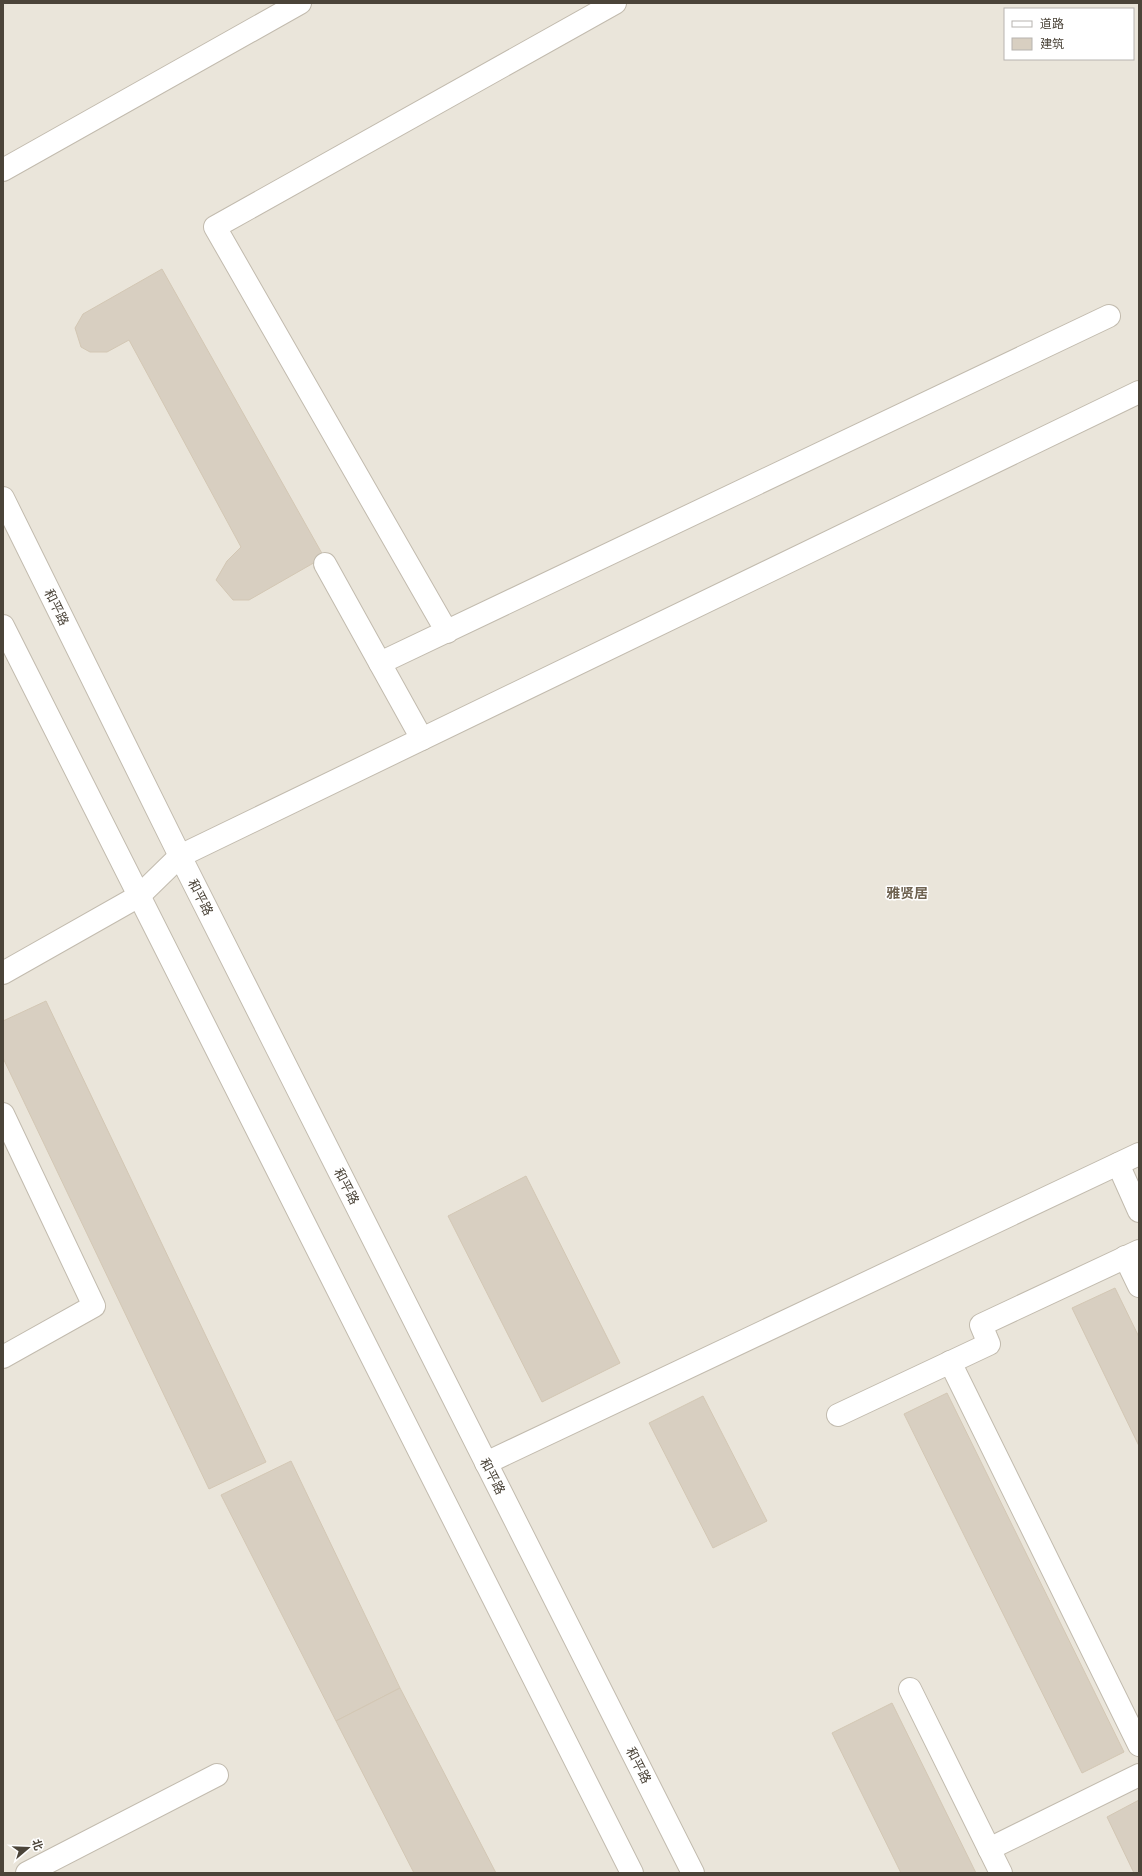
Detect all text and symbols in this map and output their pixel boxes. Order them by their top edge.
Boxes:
legend [1004,8,1134,60]
text: 道路 [1040,16,1064,31]
text: 建筑 [1040,36,1064,51]
street label: 和平路 [41,586,73,628]
street label: 和平路 [185,876,217,918]
district label: 雅贤居 [886,884,928,901]
street label: 和平路 [331,1165,363,1207]
street label: 和平路 [477,1455,509,1497]
street label: 和平路 [623,1744,655,1786]
north arrow [8,1828,48,1868]
text: 北 [30,1837,46,1852]

